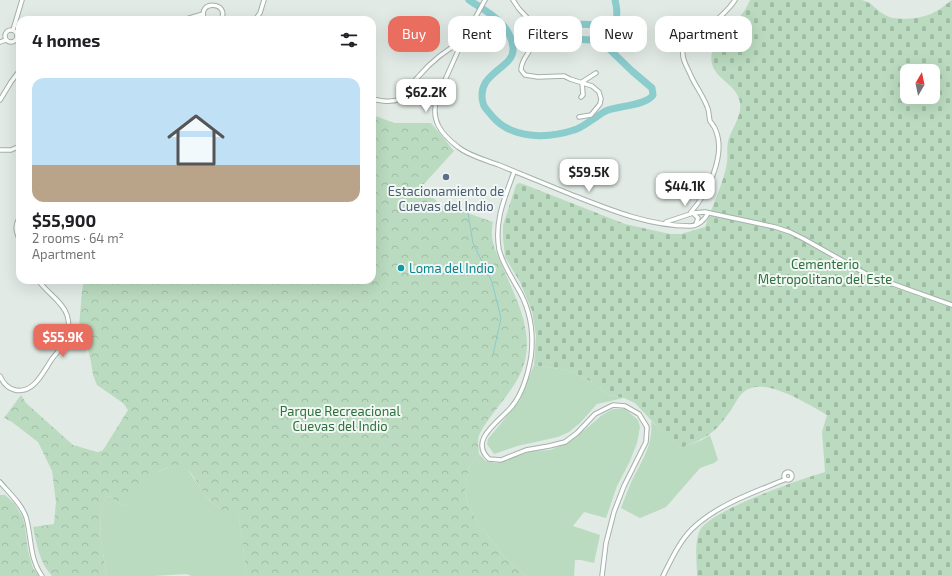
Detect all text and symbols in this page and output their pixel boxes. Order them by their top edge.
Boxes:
chip: Buy [388,16,440,52]
chip: Rent [448,16,506,52]
chip: Filters [514,16,582,52]
chip: New [590,16,647,52]
chip: Apartment [655,16,752,52]
icon: filters [338,29,360,51]
text: 4 homes [32,30,100,50]
north arrow [900,64,940,104]
map controls [900,64,940,104]
pin: $62.2K [393,79,459,113]
text: $62.2K [405,84,447,100]
icon: home [160,104,232,176]
pin: $59.5K [556,159,622,193]
text: $59.5K [569,164,609,180]
marker: Estacionamiento de Cuevas del Indio [441,172,451,182]
pin: $44.1K [652,173,718,207]
text: $44.1K [665,178,705,194]
place label: Estacionamiento de Cuevas del Indio [388,183,504,214]
text: $55,900 [32,210,96,230]
text: 2 rooms · 64 m² [32,230,124,246]
text: Apartment [32,246,96,262]
park label: Cementerio Metropolitano del Este [758,256,892,287]
place label: Loma del Indio [409,260,494,276]
marker: Loma del Indio [396,263,406,273]
pin: $55.9K [30,324,96,358]
text: $55.9K [43,329,83,345]
park label: Parque Recreacional Cuevas del Indio [280,403,400,434]

